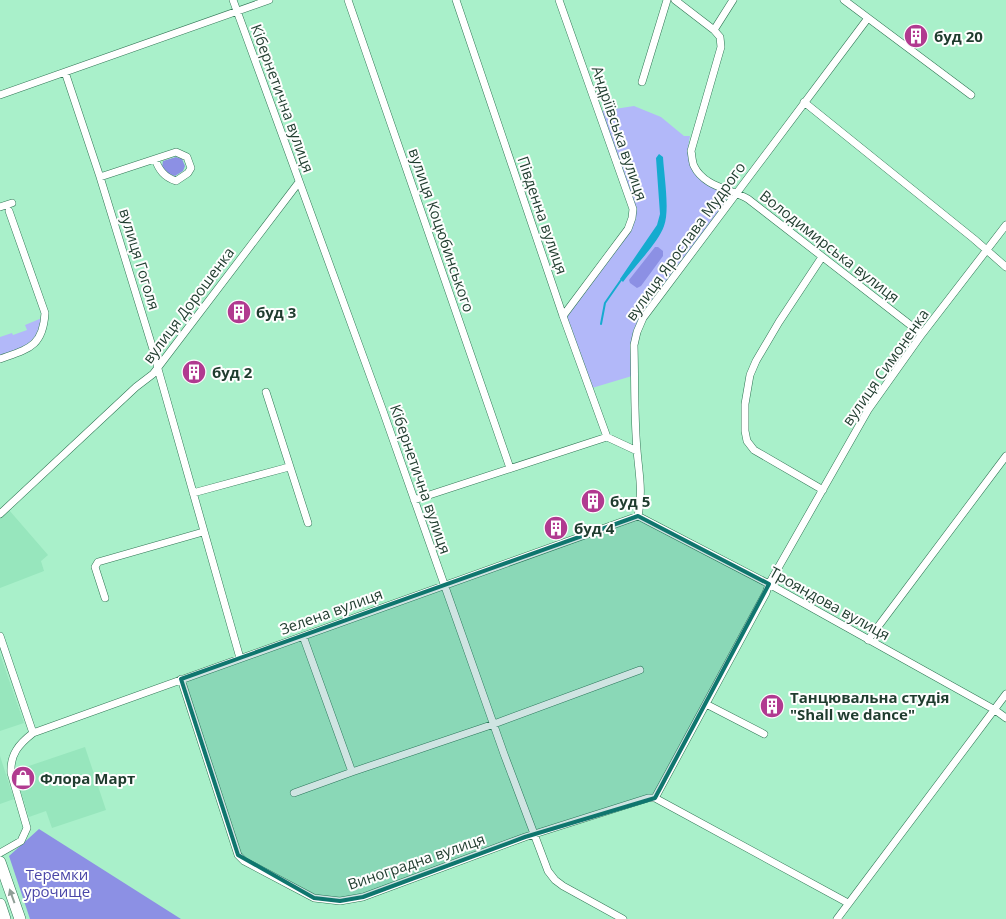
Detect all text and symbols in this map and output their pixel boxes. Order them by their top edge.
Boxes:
street label: Кібернетична вулиця [247,21,319,175]
building icon: буд 20 [903,23,929,49]
place label: буд 20 [934,26,983,46]
street label: Андріївська вулиця [588,63,652,203]
street label: вулиця Коцюбинського [405,145,479,315]
street label: Південна вулиця [513,153,573,277]
street label: вулиця Ярослава Мудрого [621,158,749,324]
street label: Володимирська вулиця [756,185,904,307]
street label: вулиця Гоголя [115,206,165,312]
street label: вулиця Дорошенка [138,243,238,367]
building icon: буд 3 [226,299,252,325]
place label: буд 3 [256,302,296,322]
street label: вулиця Симоненка [837,305,933,429]
building icon: буд 2 [181,359,207,385]
place label: буд 2 [212,362,253,382]
street label: Кібернетична вулиця [386,402,456,556]
building icon: буд 5 [580,488,606,514]
place label: буд 5 [610,491,650,511]
building icon: буд 4 [543,515,569,541]
place label: буд 4 [574,518,615,538]
street label: Трояндова вулиця [766,562,894,644]
street label: Зелена вулиця [277,583,385,639]
place label: Танцювальна студія "Shall we dance" [790,687,949,724]
building icon: Танцювальна студія "Shall we dance" [759,693,785,719]
shop icon: Флора Март [10,765,36,791]
place label: Флора Март [40,768,135,788]
street label: Виноградна вулиця [345,828,487,894]
park label: Теремки урочище [24,864,90,901]
one-way arrow [8,888,16,903]

